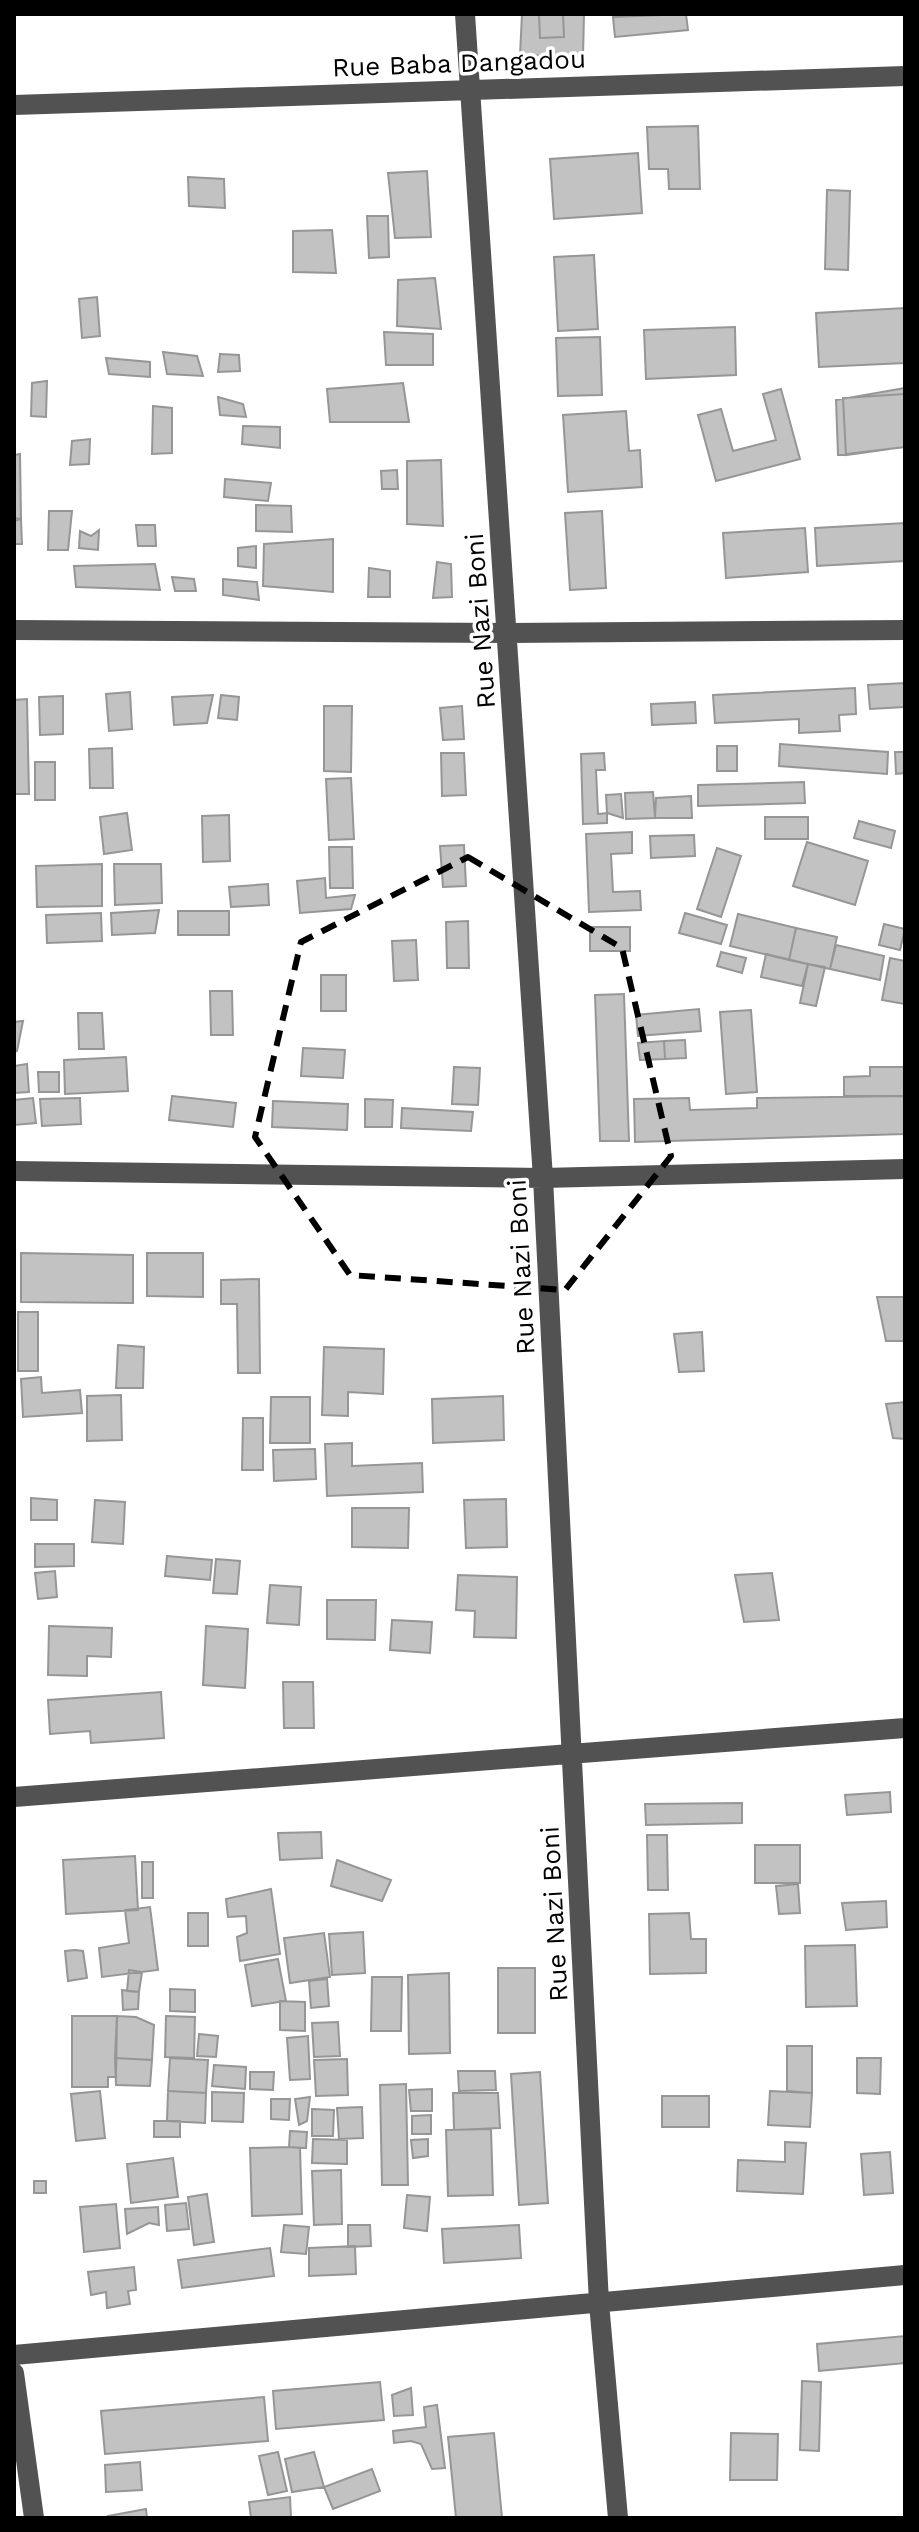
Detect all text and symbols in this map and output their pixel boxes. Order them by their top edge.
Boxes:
street label: Rue Baba Dangadou [332,44,586,82]
street label: Rue Nazi Boni [459,532,501,710]
street label: Rue Nazi Boni [501,1178,541,1356]
street label: Rue Nazi Boni [534,1825,574,2003]

